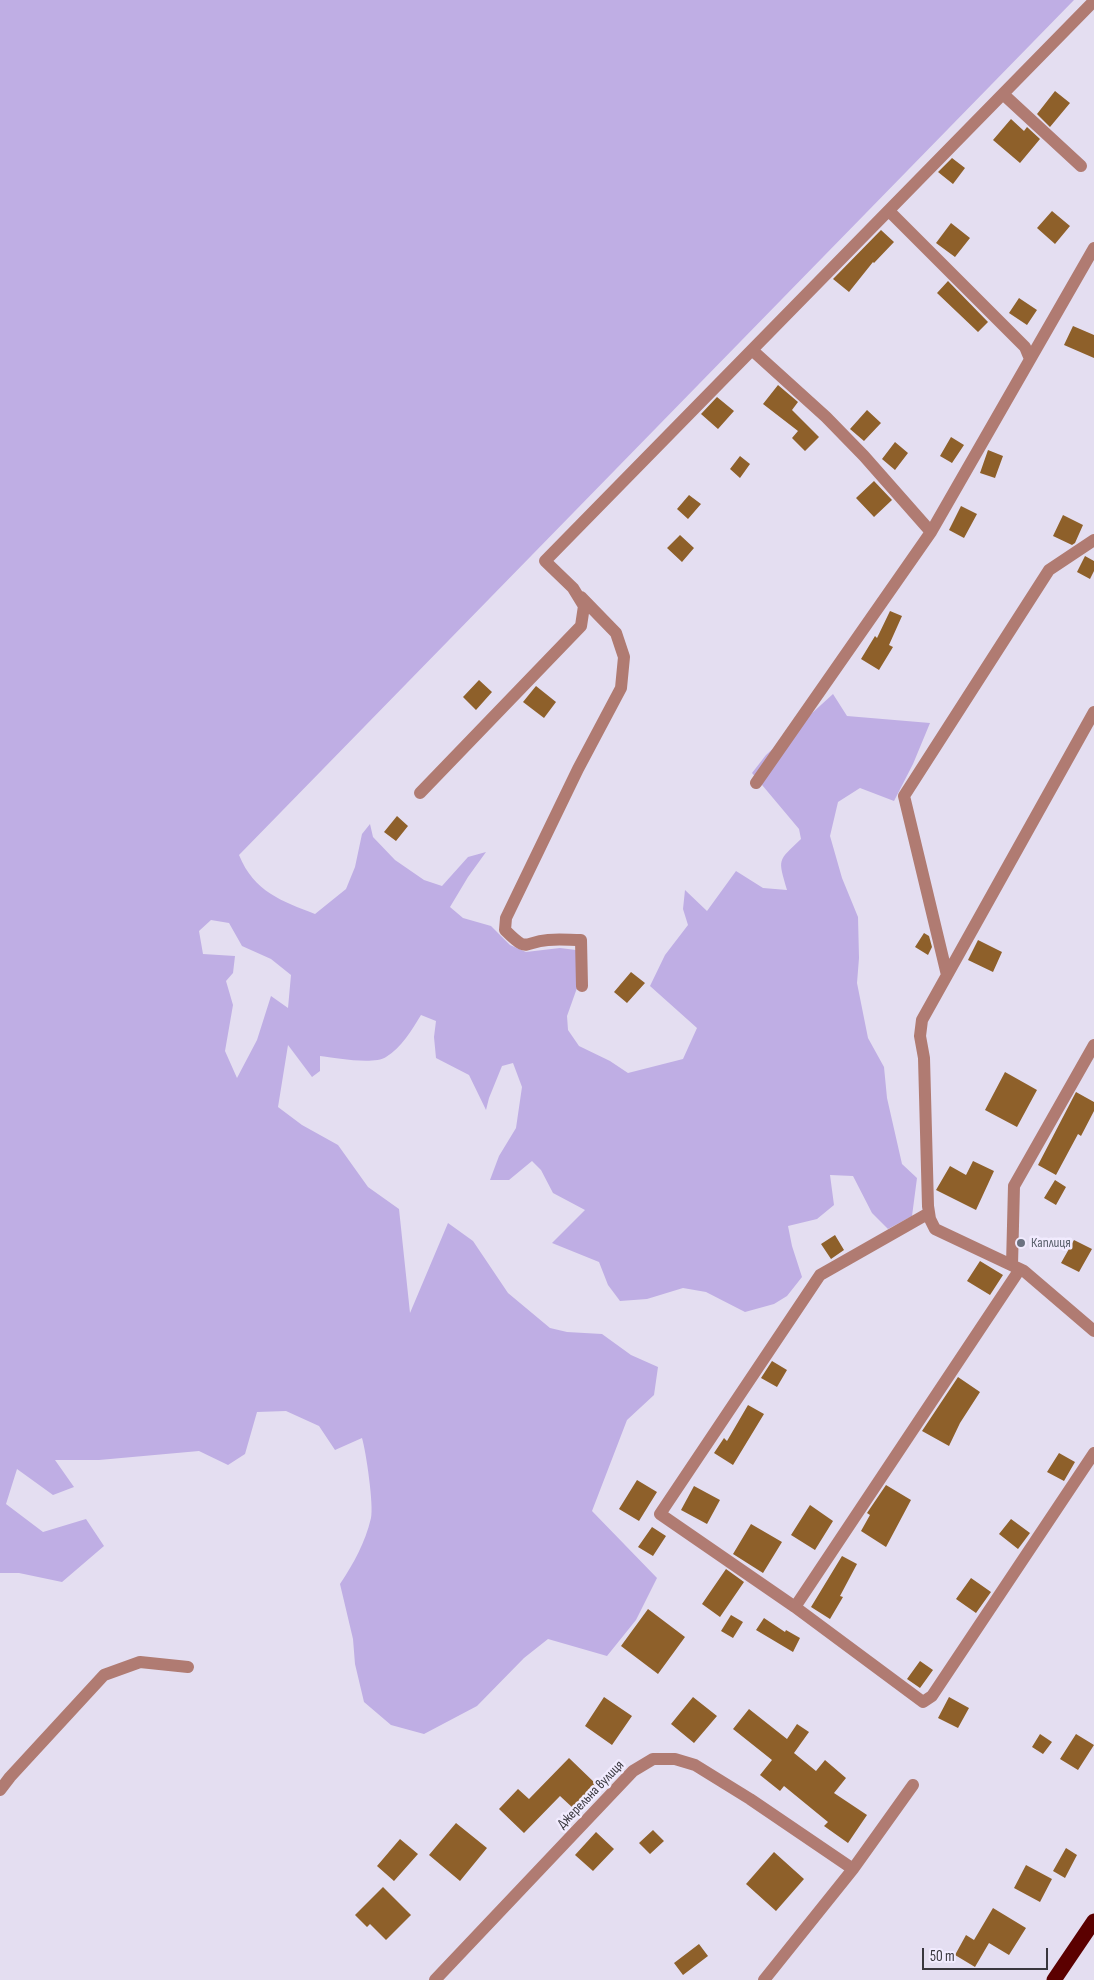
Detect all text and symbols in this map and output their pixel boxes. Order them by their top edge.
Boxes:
place label: Каплиця [1031,1235,1071,1251]
marker: Каплиця [1015,1237,1027,1249]
street label: Джерельна вулиця [554,1757,628,1833]
scale bar [924,1938,1050,1970]
text: 50 m [930,1947,955,1966]

